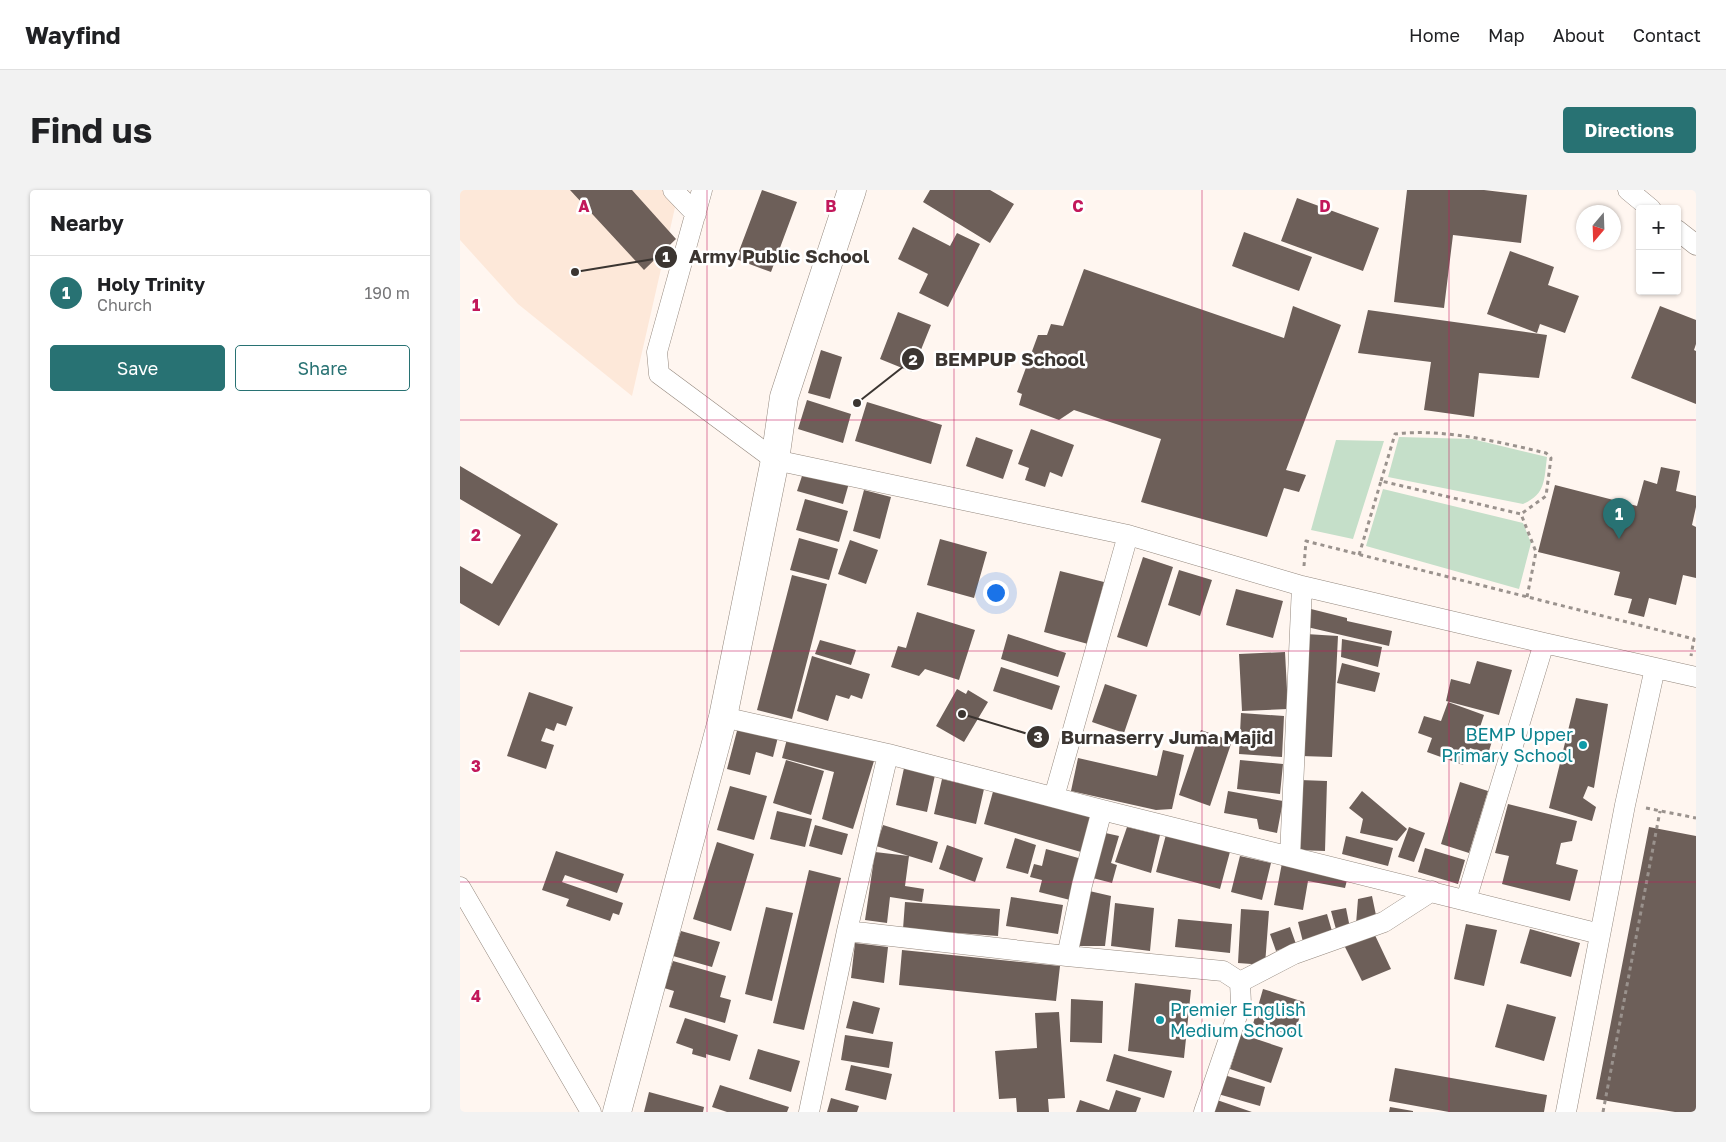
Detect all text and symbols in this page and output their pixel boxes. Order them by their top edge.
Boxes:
text: Wayfind [25,20,121,49]
text: Home [1409,24,1460,46]
text: Map [1488,24,1525,46]
text: About [1553,24,1605,46]
text: Contact [1633,24,1701,46]
button: Directions [1563,107,1696,153]
text: Find us [30,109,152,151]
text: A [578,196,590,216]
text: B [825,196,837,216]
text: C [1072,196,1084,216]
text: D [1319,196,1331,216]
north arrow [1576,205,1621,250]
map controls [1636,205,1681,295]
button: + [1636,205,1681,250]
text: Nearby [50,210,124,236]
callout: Army Public School [653,240,879,274]
text: Army Public School [689,244,869,267]
text: 1 [662,247,670,265]
button: − [1636,250,1681,295]
text: Holy Trinity [97,272,205,295]
text: 1 [62,283,70,303]
text: 190 m [364,283,410,303]
text: Church [97,295,152,315]
text: 1 [472,295,480,315]
callout: BEMPUP School [900,342,1096,376]
button: Save [50,345,225,391]
button: Share [235,345,410,391]
text: BEMPUP School [935,347,1085,370]
text: 2 [908,350,918,368]
pin: 1 [1603,498,1635,539]
text: 2 [471,525,481,545]
your location [983,580,1009,606]
callout: Burnaserry Juma Majid [1025,720,1283,754]
place label: BEMP Upper Primary School [1441,723,1573,766]
text: Burnaserry Juma Majid [1061,725,1273,748]
text: 3 [1033,727,1043,745]
marker: BEMP Upper Primary School [1577,739,1589,751]
text: 3 [471,756,481,776]
text: 4 [471,986,481,1006]
place label: Premier English Medium School [1170,998,1306,1041]
marker: Premier English Medium School [1154,1014,1166,1026]

